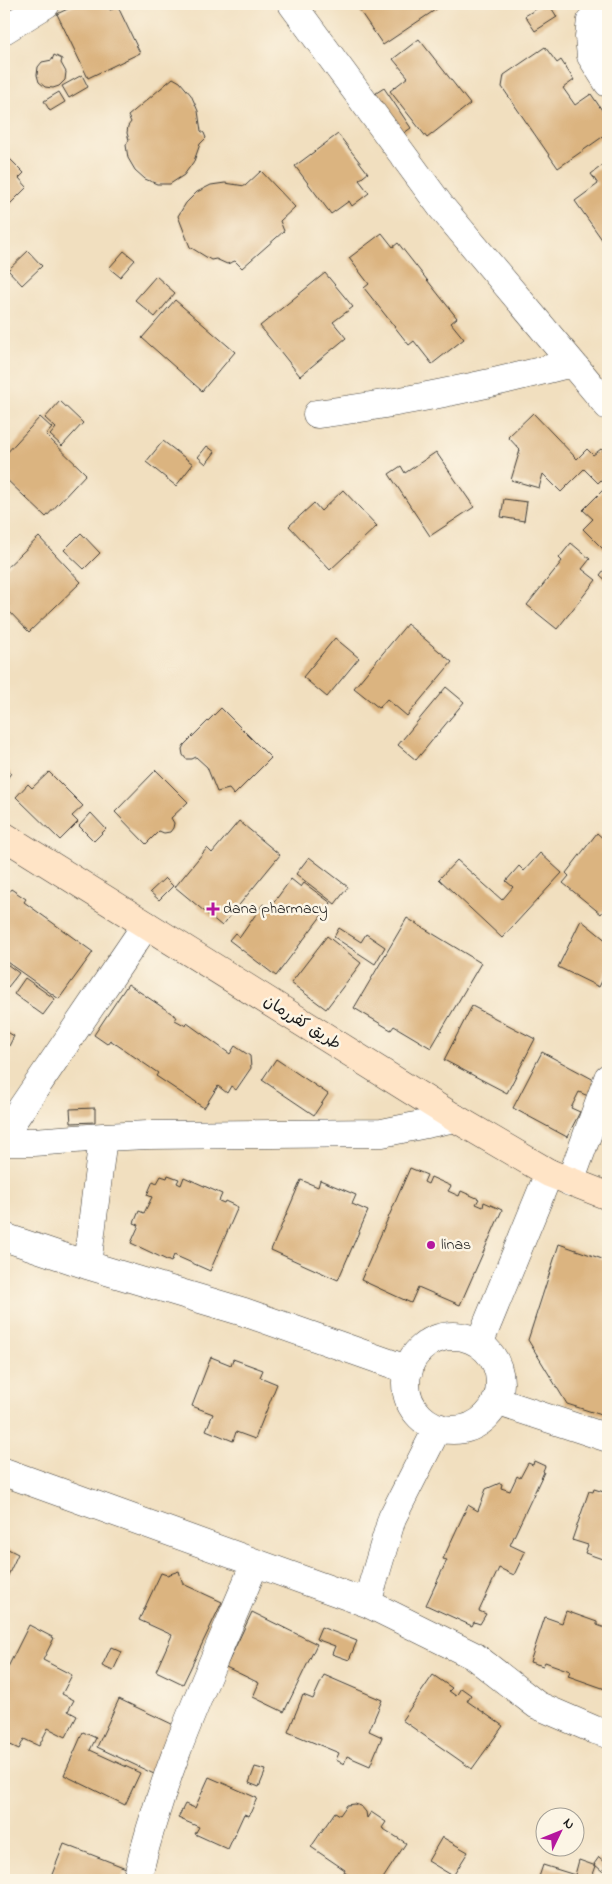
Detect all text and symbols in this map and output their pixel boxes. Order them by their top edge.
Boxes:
place label: dana pharmacy [223,897,328,921]
marker: dana pharmacy [207,903,219,915]
street label: طريق كفررمان [259,990,345,1056]
place label: linas [441,1233,471,1257]
marker: linas [425,1239,437,1251]
north arrow [534,1806,584,1856]
text: N [558,1814,579,1835]

